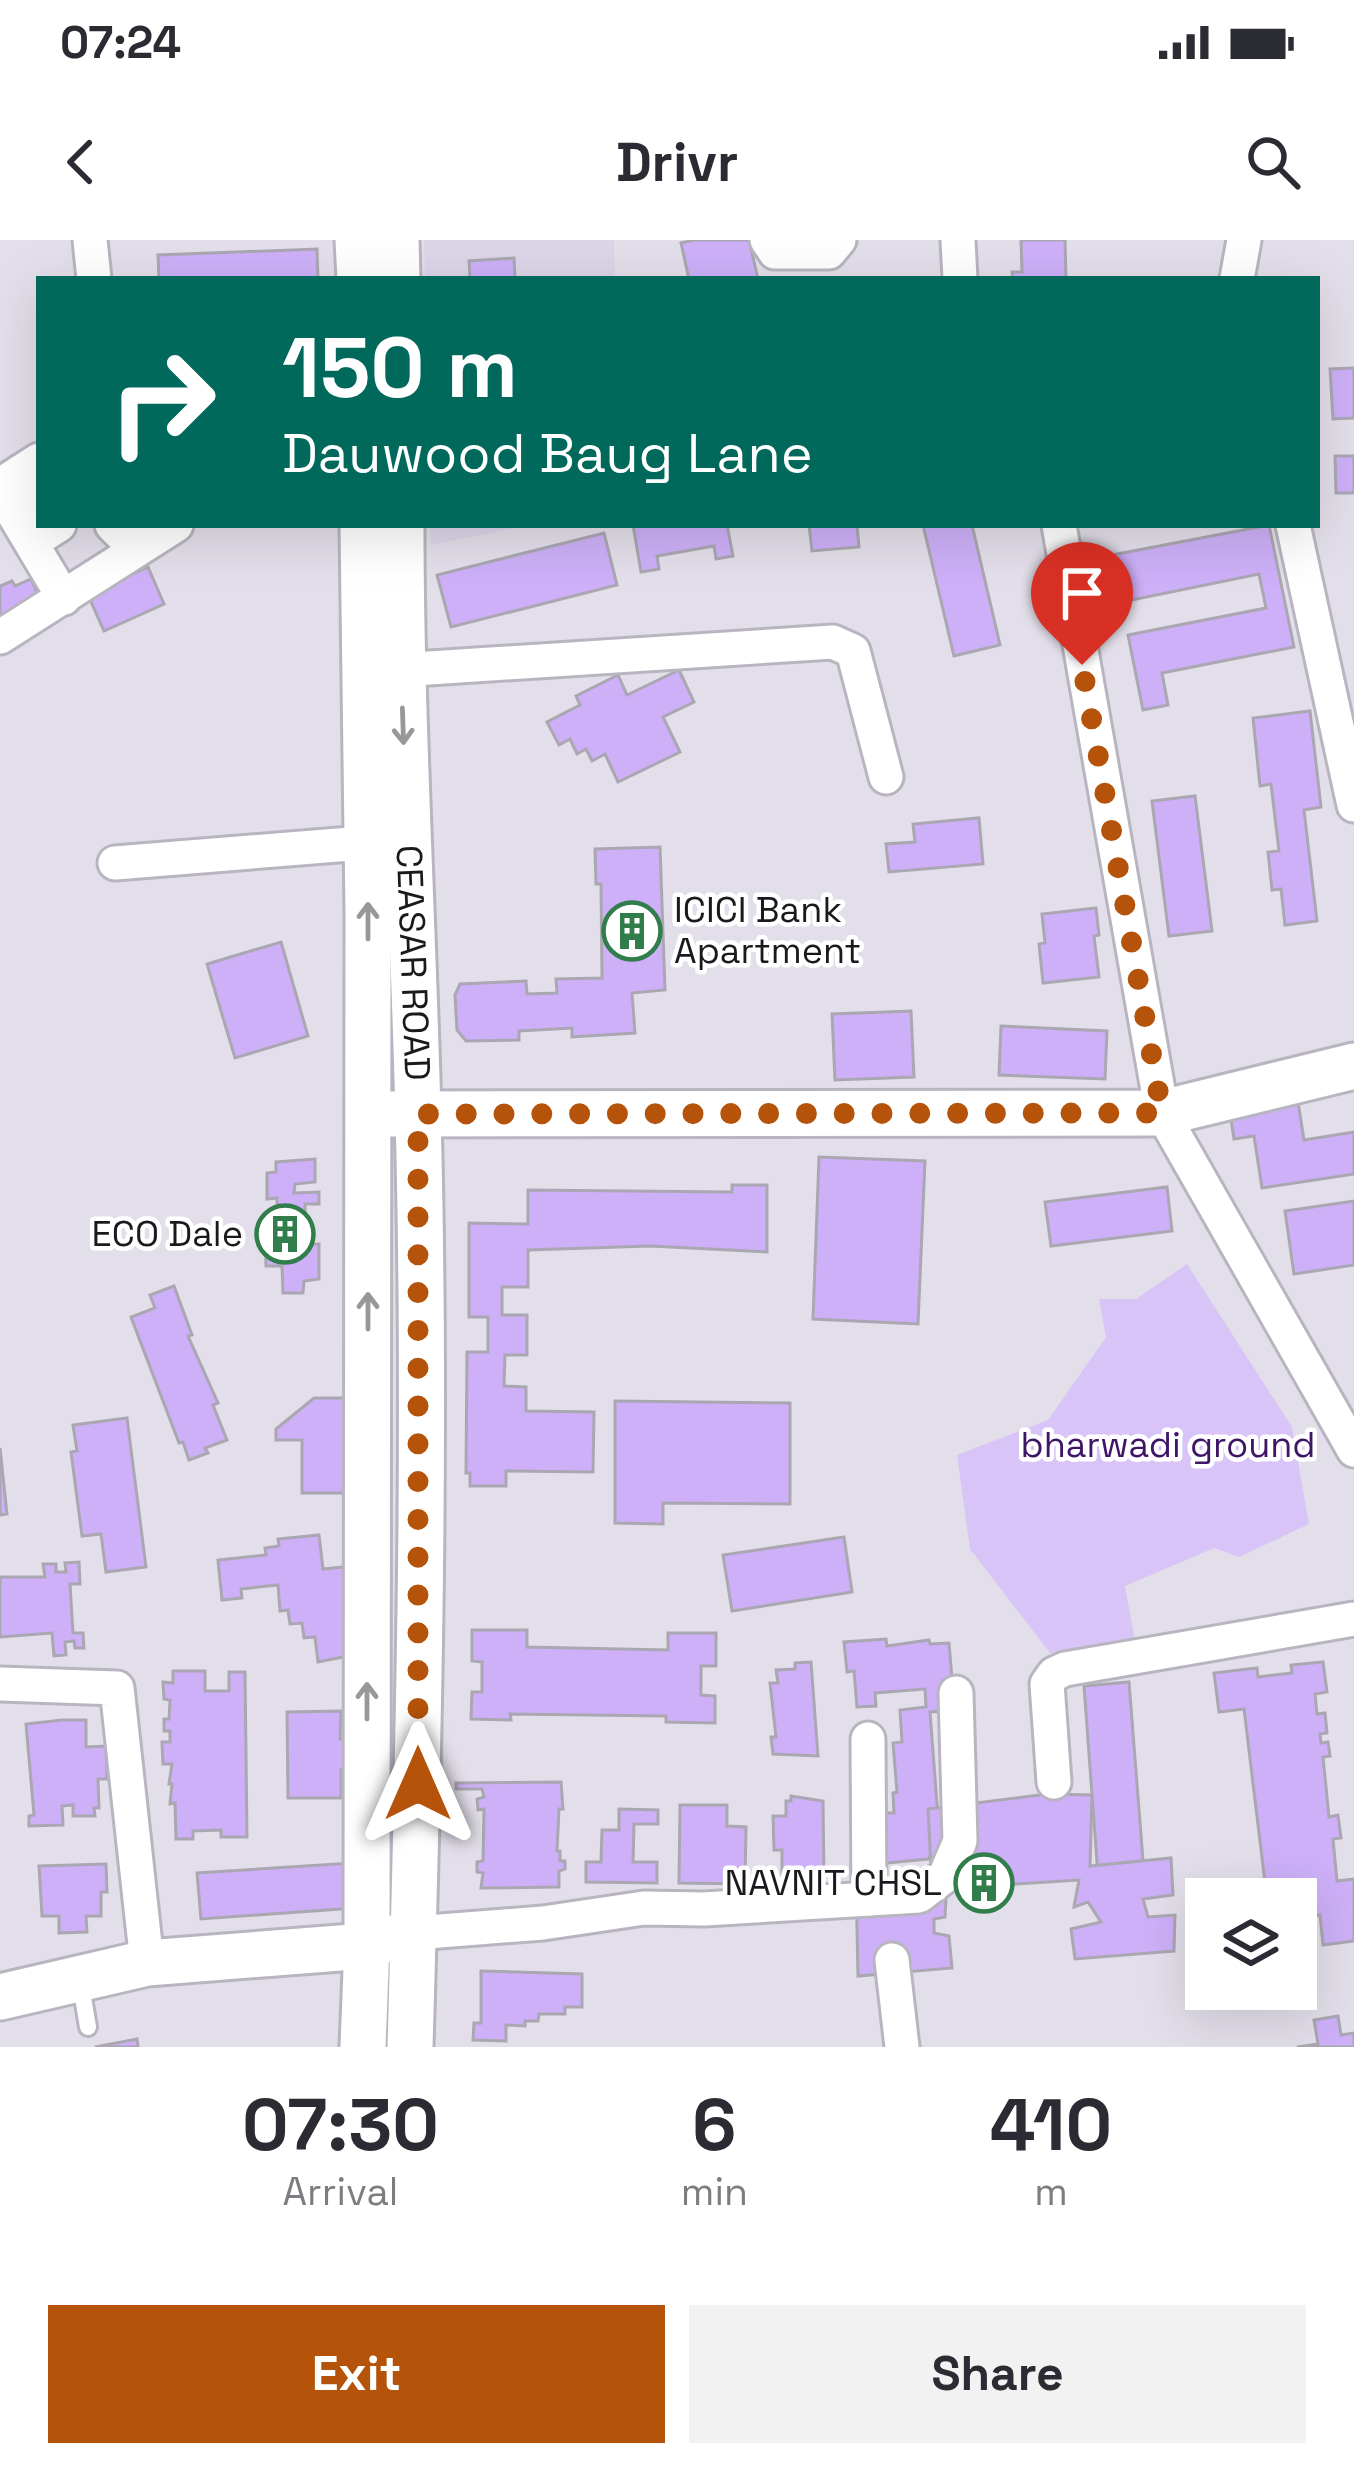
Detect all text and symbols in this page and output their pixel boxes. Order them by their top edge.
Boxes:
text: 07:24 [60,14,181,71]
text: Drivr [616,128,738,197]
icon: back [48,129,114,195]
icon: search [1240,129,1306,195]
text: 150 m [282,314,518,422]
icon: right [84,324,240,480]
text: Dauwood Baug Lane [282,419,813,488]
pin [1031,542,1133,665]
icon: arrive [1049,560,1115,626]
one-way arrow [392,706,415,745]
street label: CEASAR ROAD [386,844,440,1081]
place label: ICICI Bank Apartment [674,887,861,974]
building icon: ICICI Bank Apartment [601,900,663,962]
one-way arrow [357,902,379,941]
building icon: ECO Dale [254,1203,316,1265]
place label: ECO Dale [92,1211,243,1257]
one-way arrow [357,1292,379,1331]
park label: bharwadi ground [1020,1422,1316,1468]
one-way arrow [356,1682,378,1721]
position arrow [355,1721,481,1847]
building icon: NAVNIT CHSL [953,1852,1015,1914]
place label: NAVNIT CHSL [724,1860,942,1906]
map controls [1185,1878,1317,2010]
button: layers [1185,1878,1317,2010]
text: 07:30 [242,2079,439,2171]
text: 6 [692,2079,737,2171]
text: 410 [990,2079,1112,2171]
text: Arrival [282,2167,398,2216]
text: min [681,2167,748,2216]
text: m [1034,2167,1068,2216]
button: Exit [48,2305,665,2443]
button: Share [689,2305,1306,2443]

